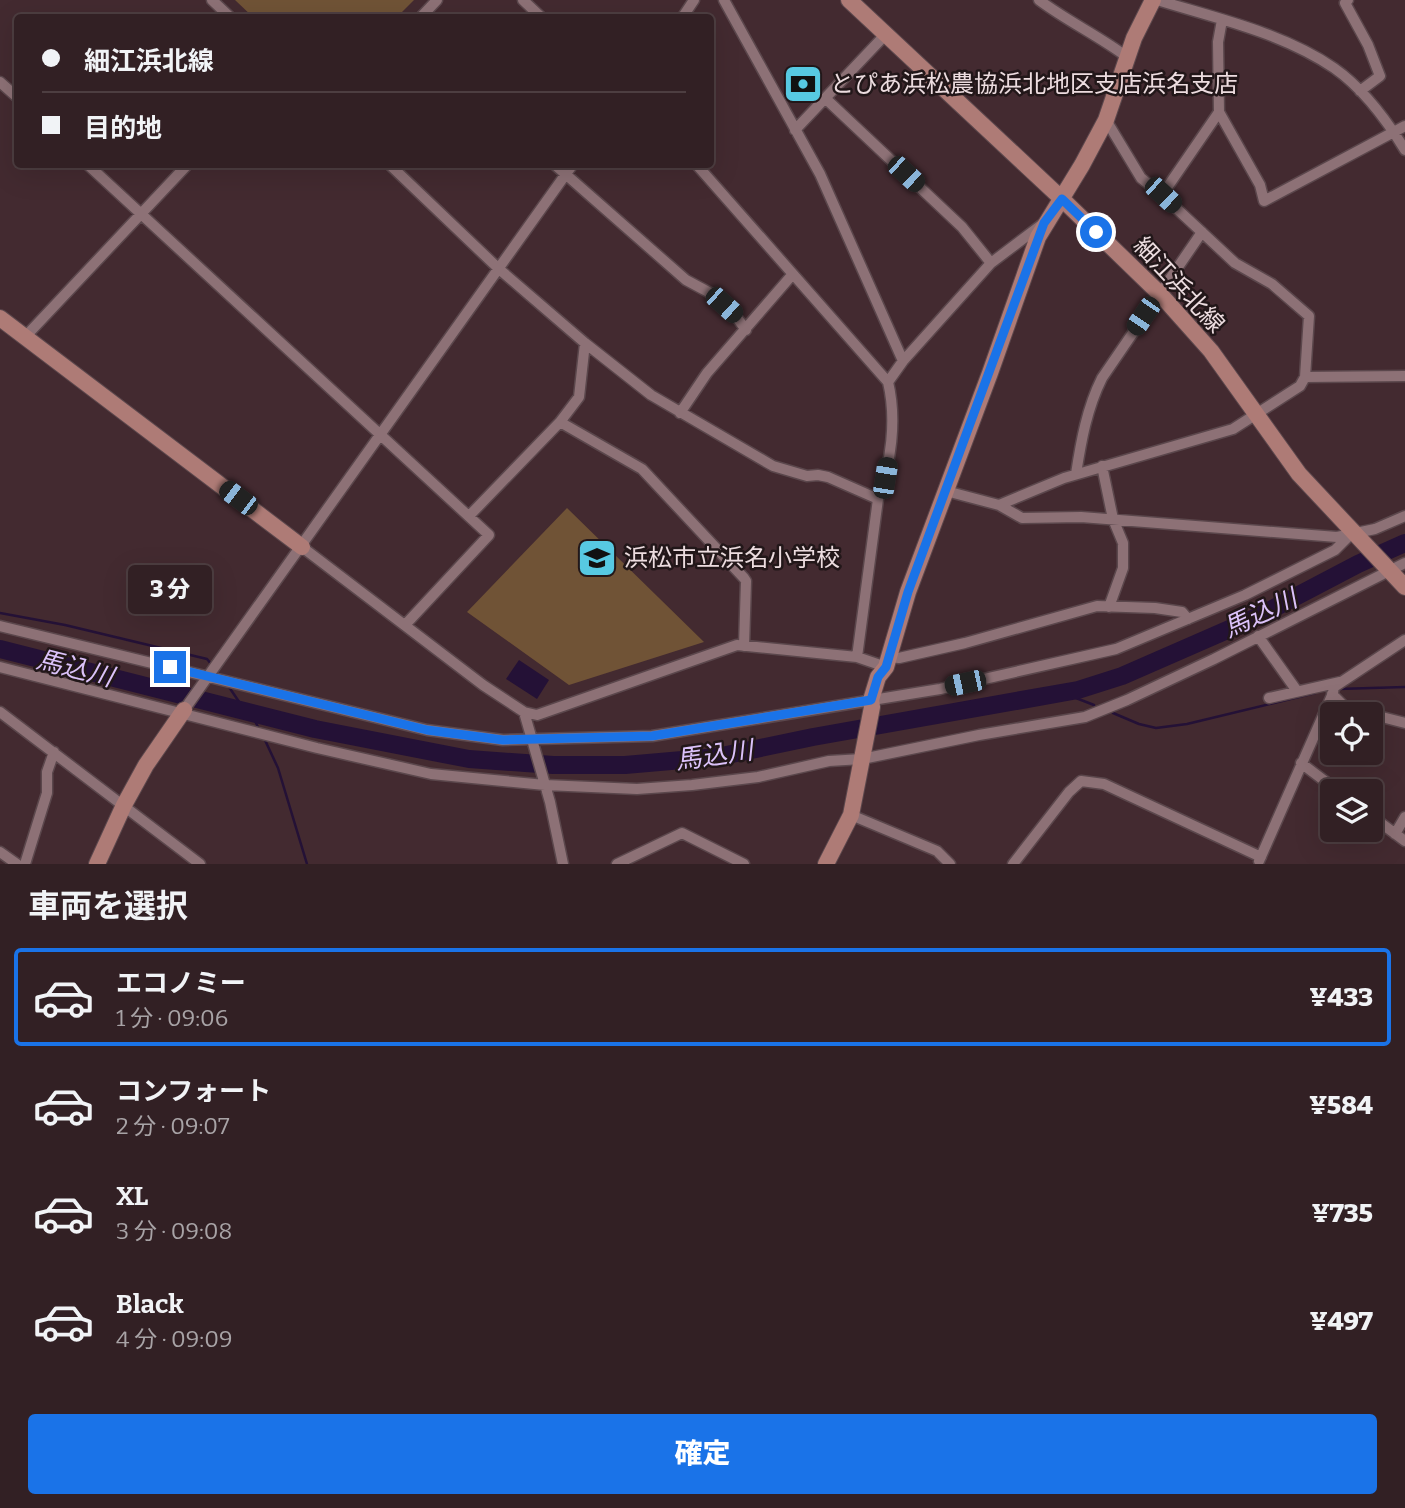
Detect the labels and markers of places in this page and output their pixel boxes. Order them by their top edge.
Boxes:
bank icon: とぴあ浜松農協浜北地区支店浜名支店 [782,63,824,105]
place label: とぴあ浜松農協浜北地区支店浜名支店 [830,70,1238,98]
school or university icon: 浜松市立浜名小学校 [576,537,618,579]
place label: 浜松市立浜名小学校 [624,544,840,572]

